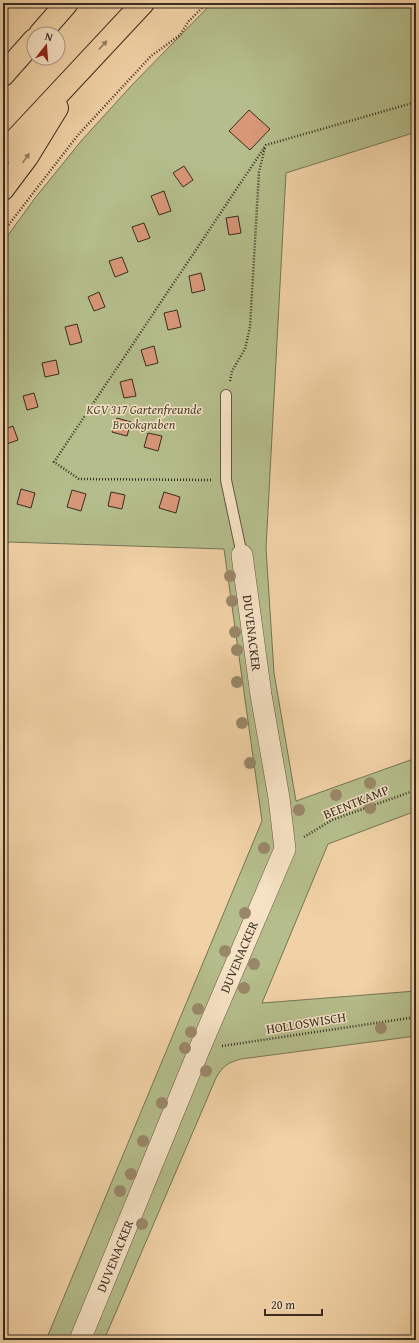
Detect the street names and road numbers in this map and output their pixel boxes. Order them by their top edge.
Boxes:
street label: DUVENACKER [238,594,266,673]
street label: BEENTKAMP [320,780,392,824]
street label: DUVENACKER [215,918,263,996]
street label: HOLLOSWISCH [265,1007,348,1039]
street label: DUVENACKER [92,1216,138,1295]

